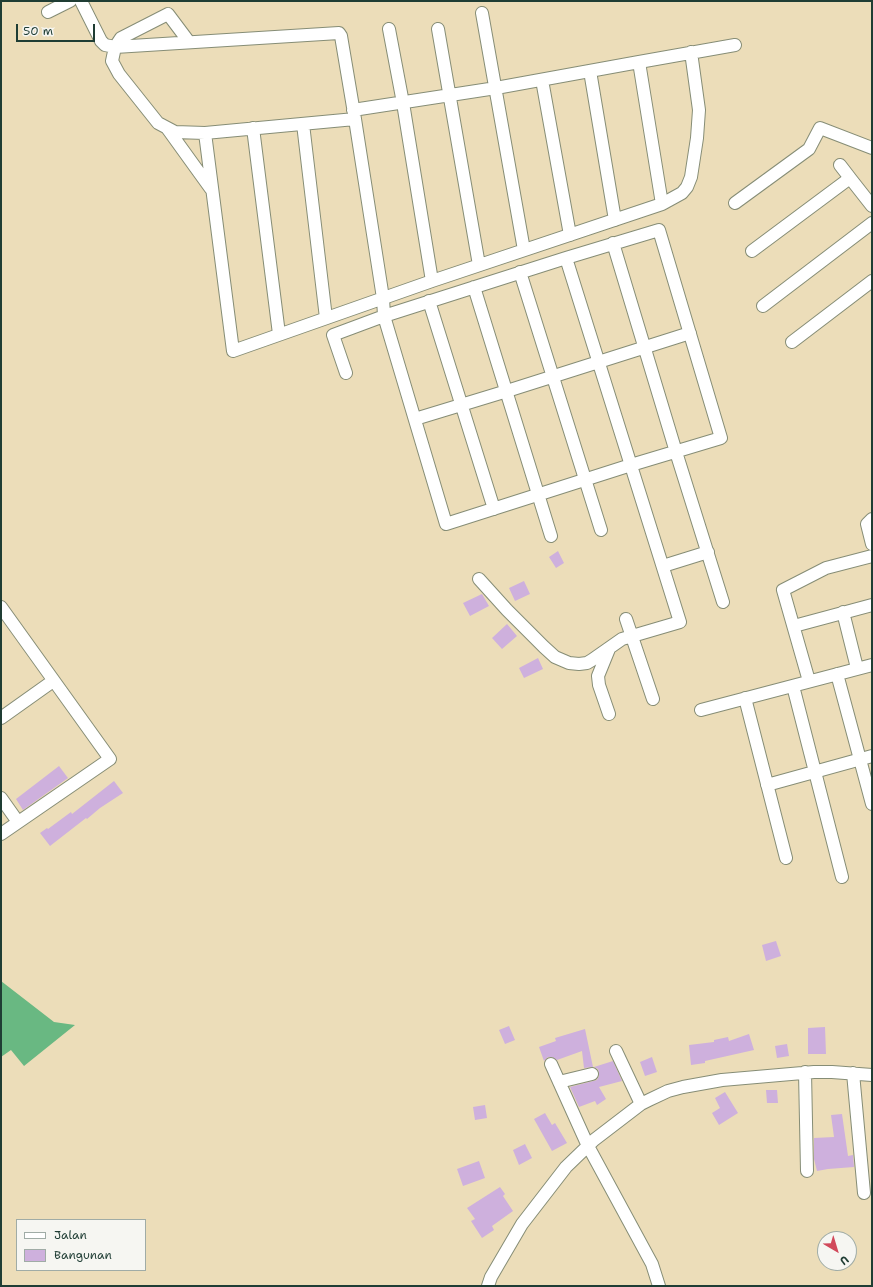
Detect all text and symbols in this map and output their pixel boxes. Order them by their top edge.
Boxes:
scale bar [18,16,97,42]
text: 50 m [23,23,53,39]
legend [16,1219,146,1271]
text: Jalan [54,1227,87,1243]
north arrow [817,1231,857,1271]
text: Bangunan [54,1247,112,1263]
text: U [836,1252,852,1268]

